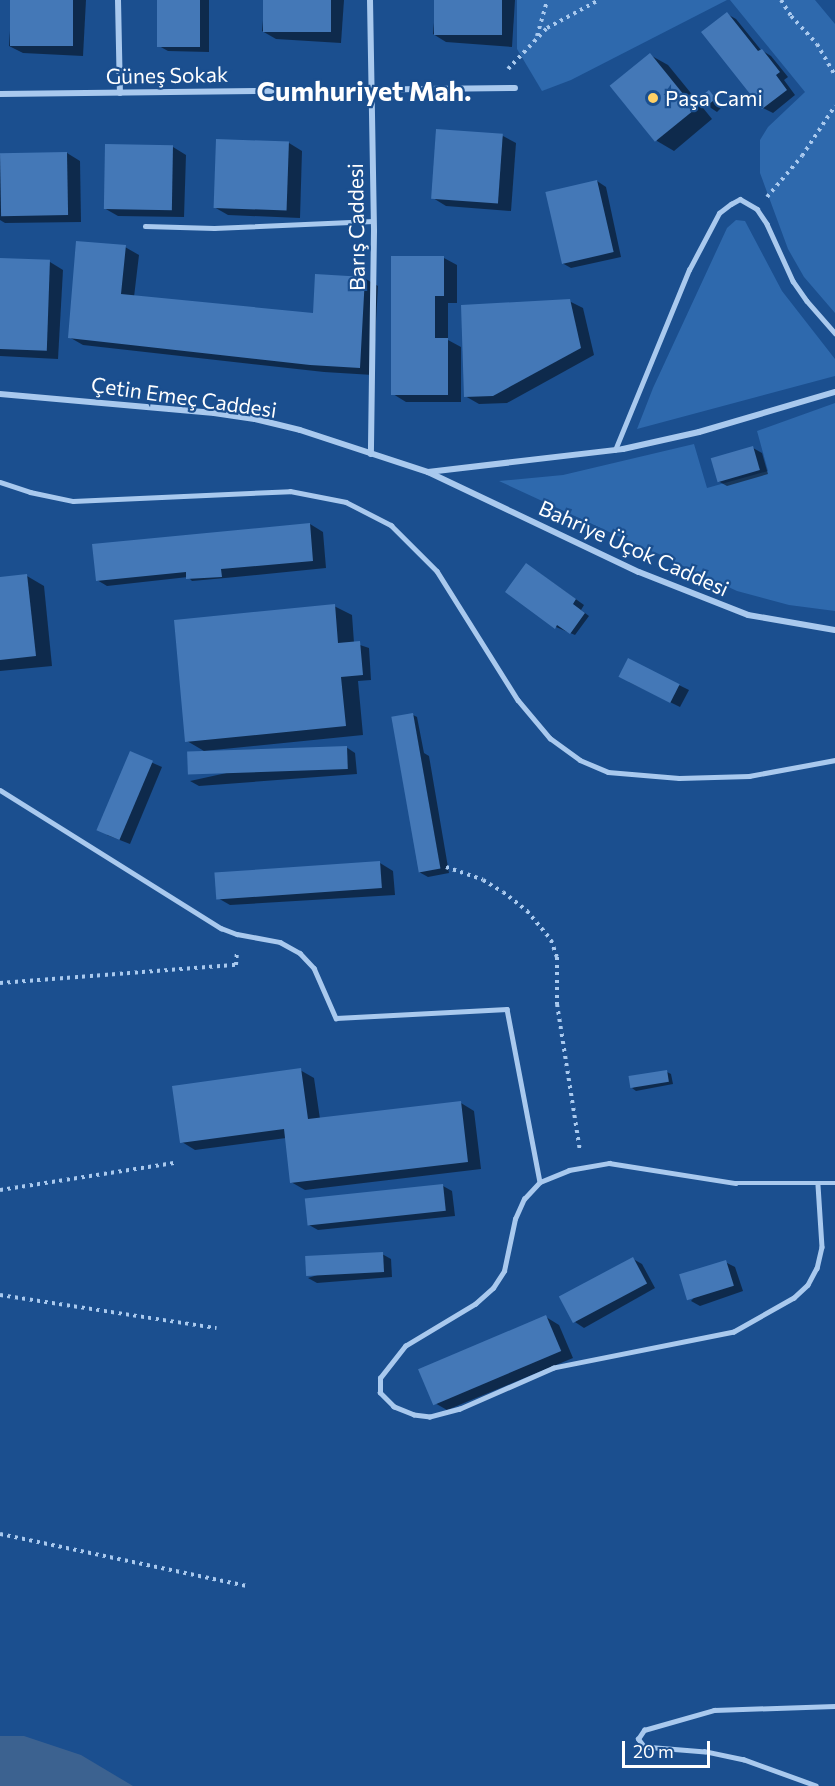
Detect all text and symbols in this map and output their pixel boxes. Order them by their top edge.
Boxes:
street label: Güneş Sokak [106,61,228,89]
district label: Cumhuriyet Mah. [257,75,471,107]
place label: Paşa Cami [665,85,763,111]
marker: Paşa Cami [646,91,660,105]
street label: Barış Caddesi [342,163,370,291]
street label: Çetin Emeç Caddesi [90,371,278,423]
street label: Bahriye Üçok Caddesi [535,495,733,601]
scale bar [625,1729,714,1767]
text: 20 m [633,1740,674,1762]

